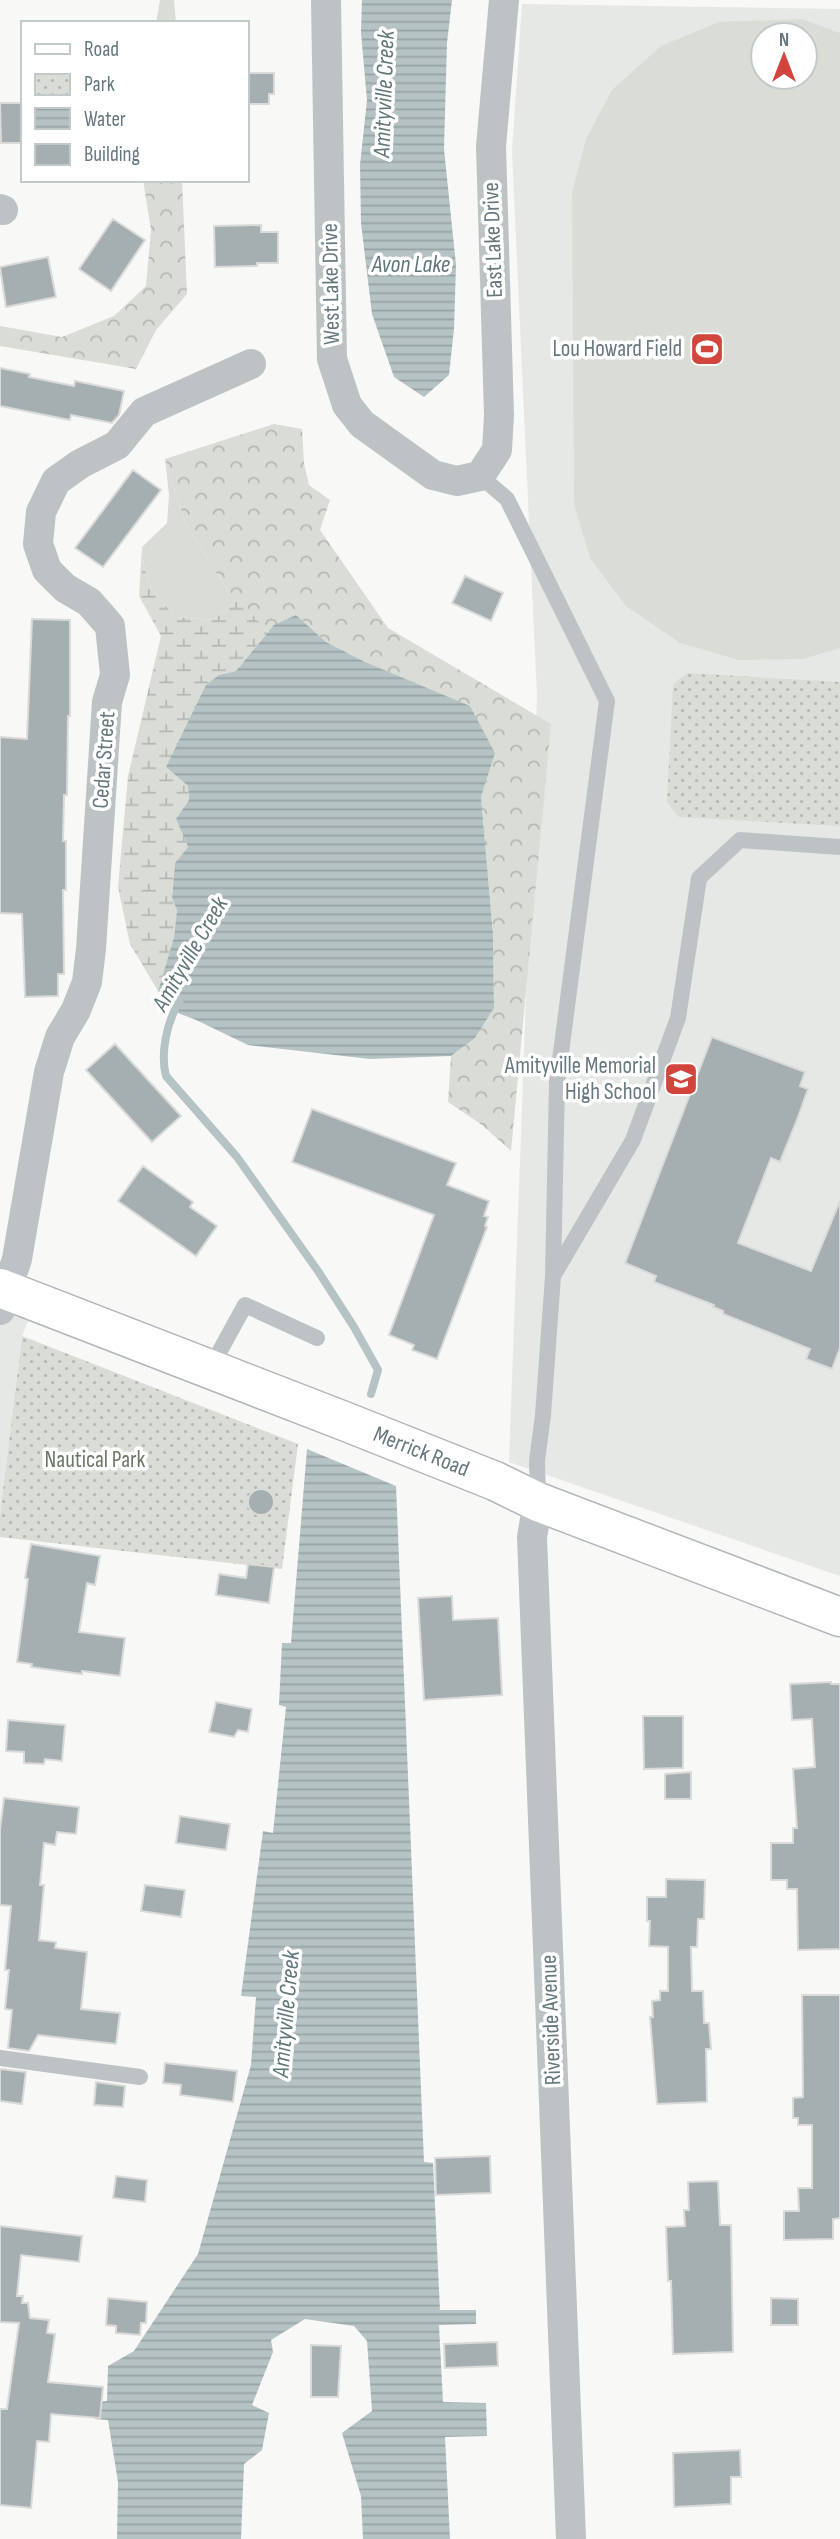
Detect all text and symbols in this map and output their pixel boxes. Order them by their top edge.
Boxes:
legend [21,21,248,182]
north arrow [749,21,819,91]
water label: Amityville Creek [367,29,401,159]
text: N [779,29,789,52]
text: Road [84,37,119,62]
text: Park [84,72,115,97]
text: Water [84,107,126,132]
text: Building [84,142,140,167]
street label: East Lake Drive [477,182,509,298]
street label: West Lake Drive [316,223,346,345]
water label: Avon Lake [371,250,450,279]
sports icon: Lou Howard Field [688,330,726,368]
place label: Lou Howard Field [552,335,682,363]
street label: Cedar Street [87,710,121,810]
water label: Amityville Creek [145,891,235,1017]
place label: Amityville Memorial High School [504,1052,656,1106]
school or university icon: Amityville Memorial High School [662,1060,700,1098]
street label: Merrick Road [369,1420,473,1483]
park label: Nautical Park [45,1446,146,1474]
water label: Amityville Creek [266,1948,306,2079]
street label: Riverside Avenue [535,1954,567,2086]

